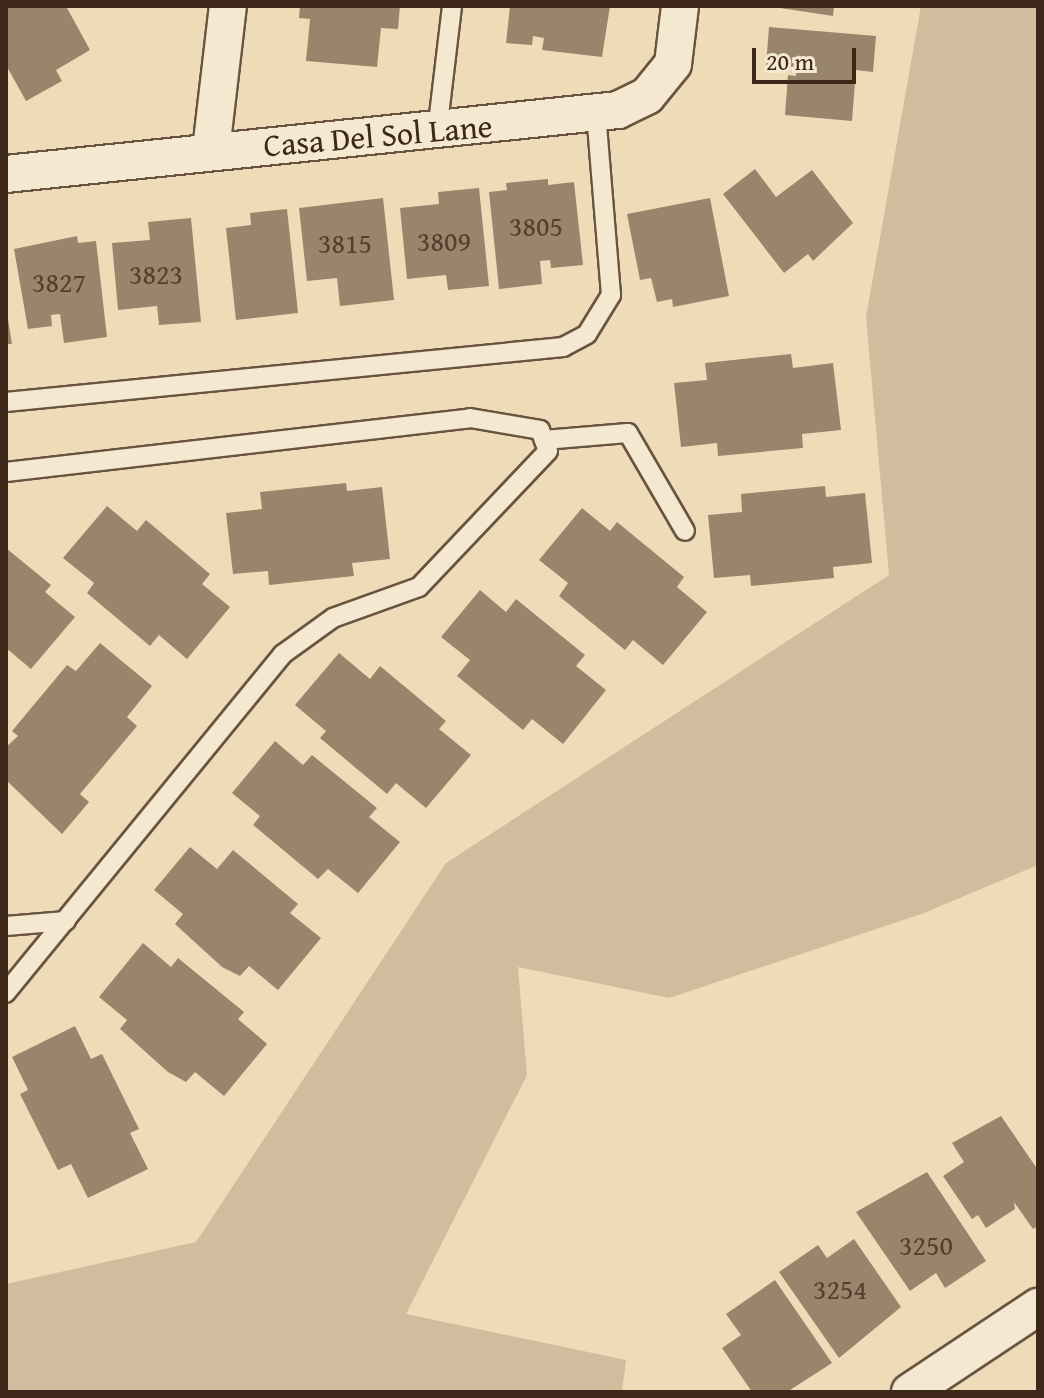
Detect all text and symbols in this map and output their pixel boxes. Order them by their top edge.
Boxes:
scale bar [756,32,860,82]
text: 20 m [766,44,814,79]
street label: Casa Del Sol Lane [262,107,494,165]
house number: 3805 [509,209,563,243]
house number: 3809 [417,224,471,258]
house number: 3815 [318,226,372,260]
house number: 3823 [129,257,183,291]
house number: 3827 [32,265,86,299]
house number: 3250 [899,1228,953,1262]
house number: 3254 [813,1272,867,1306]

